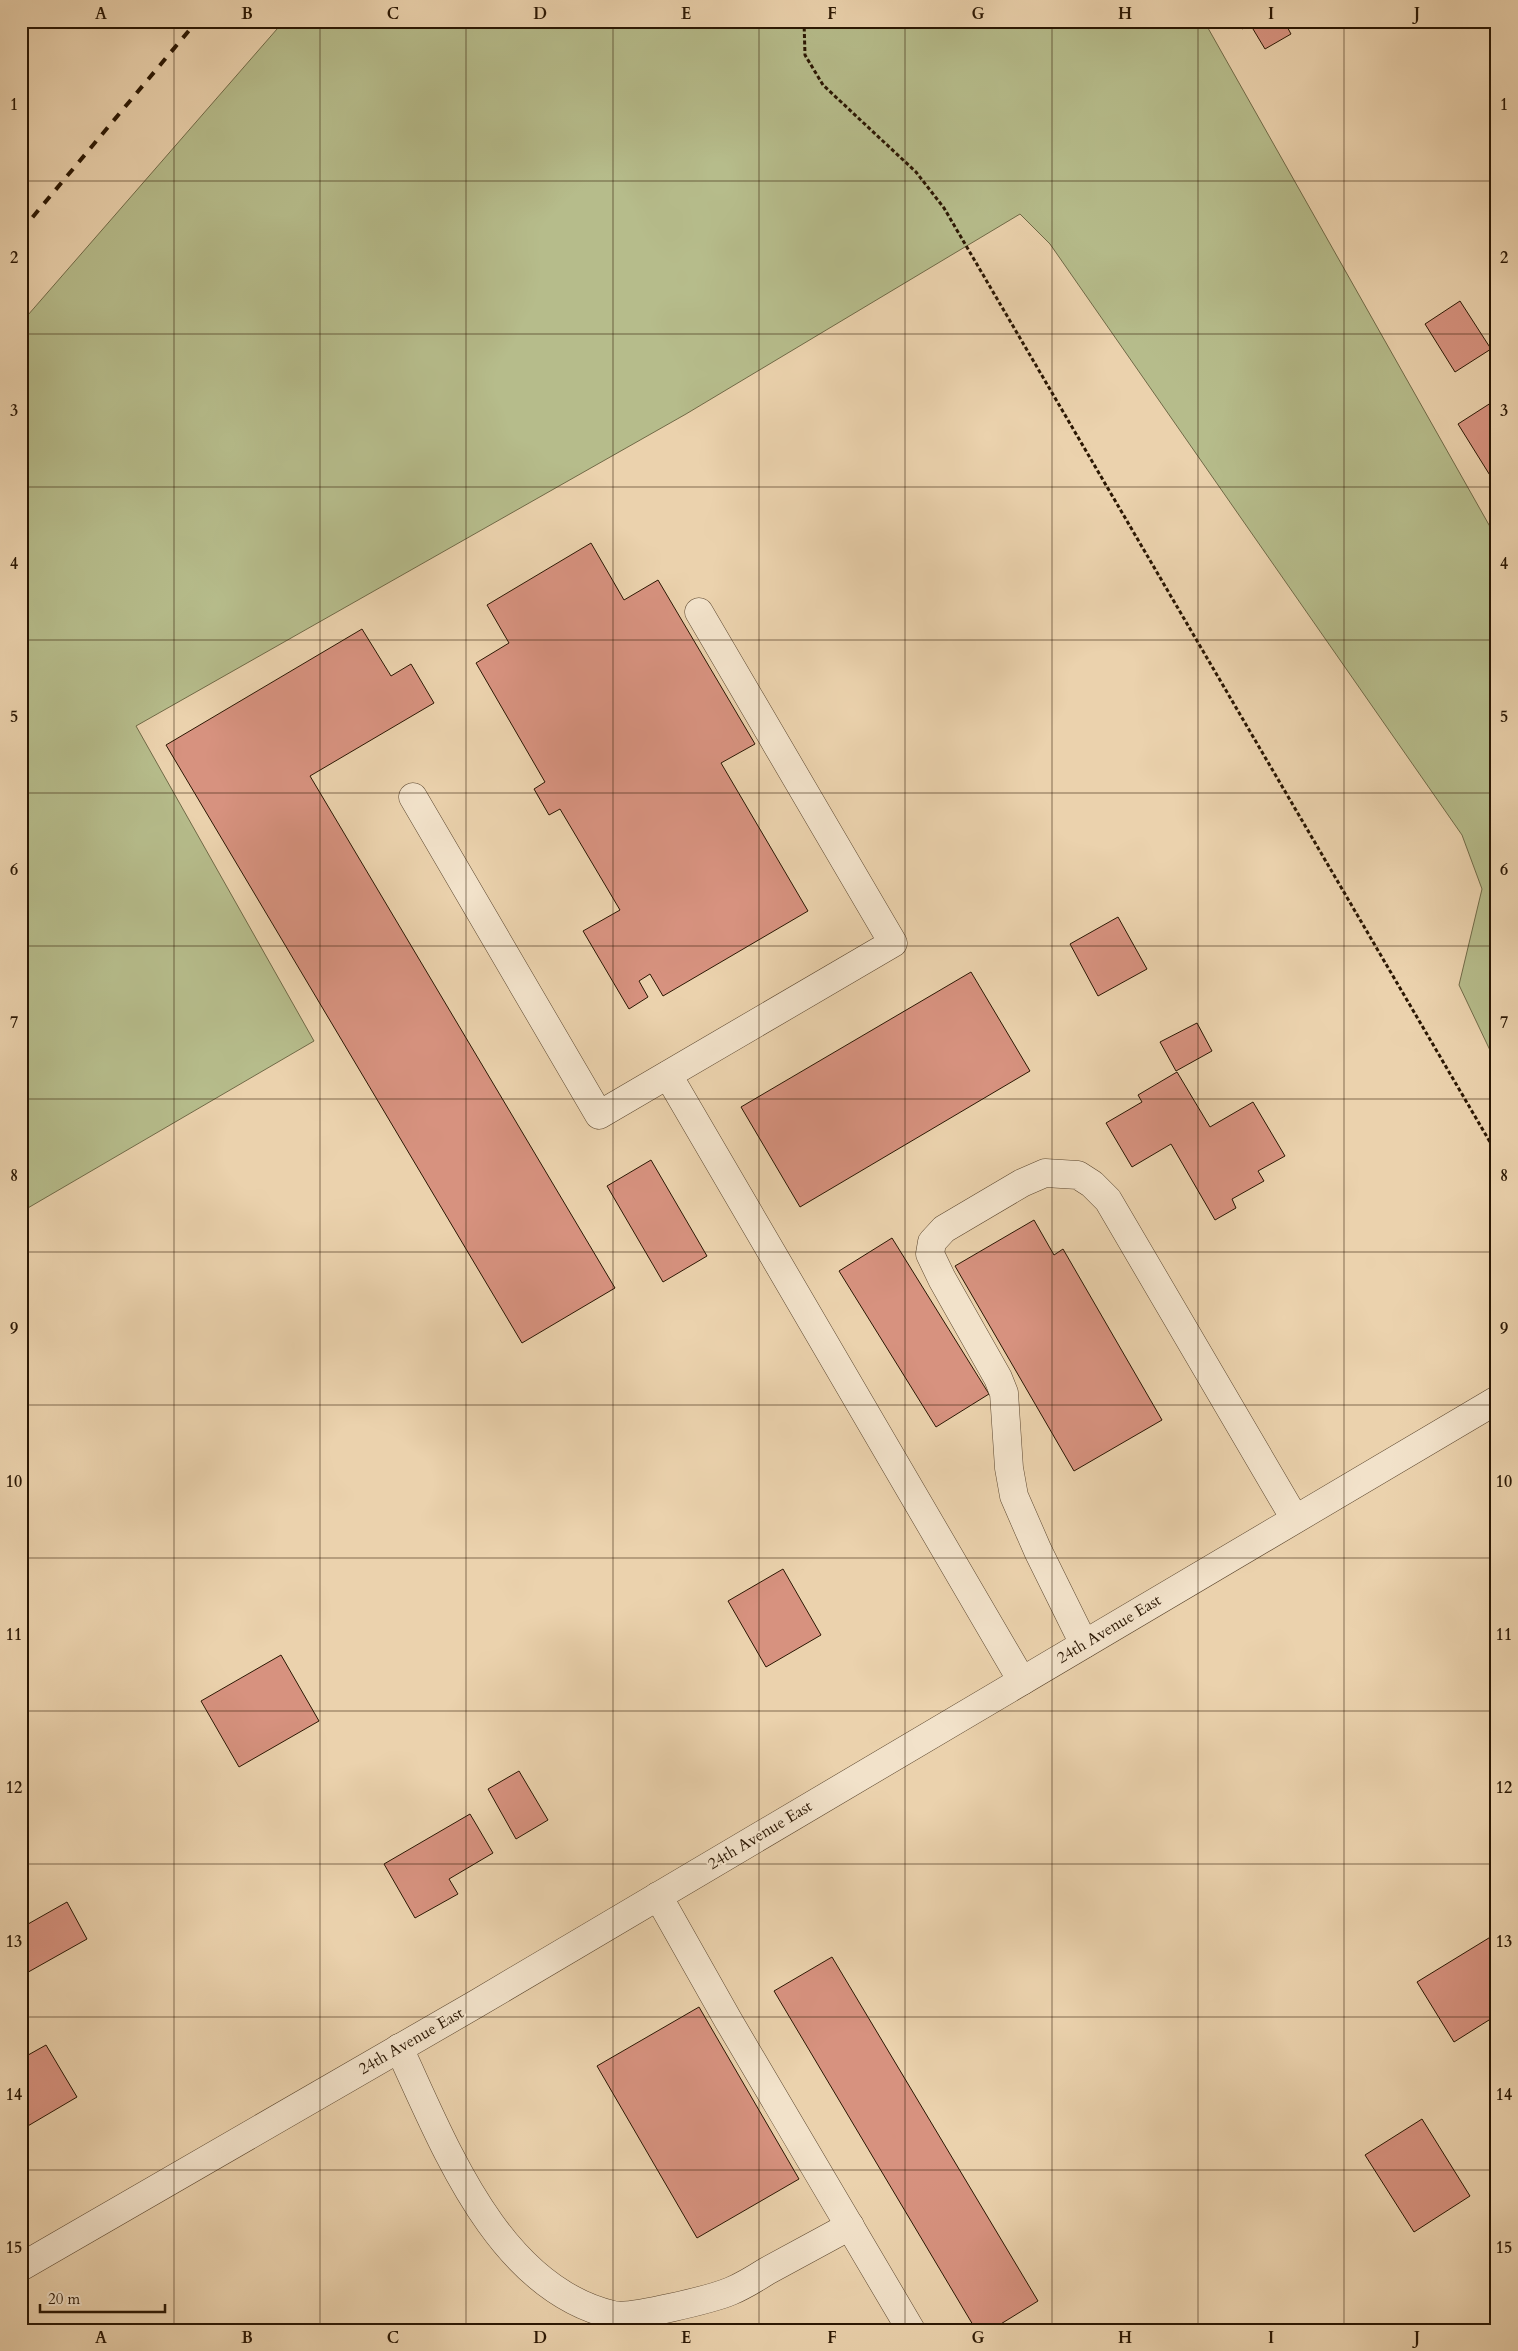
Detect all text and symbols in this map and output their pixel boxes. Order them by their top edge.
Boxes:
text: A [95,3,107,25]
text: B [241,3,253,25]
text: C [387,3,399,25]
text: D [533,3,547,25]
text: E [681,3,691,25]
text: F [827,3,837,25]
text: G [971,3,985,25]
text: H [1118,3,1132,25]
text: I [1268,3,1274,25]
text: J [1412,3,1420,25]
text: 1 [10,94,18,116]
text: 1 [1500,94,1508,116]
text: 2 [10,247,18,269]
text: 2 [1500,247,1508,269]
text: 3 [10,400,18,422]
text: 3 [1500,400,1508,422]
text: 4 [10,553,18,575]
text: 4 [1500,553,1508,575]
text: 5 [10,706,18,728]
text: 5 [1500,706,1508,728]
text: 6 [10,859,18,881]
text: 6 [1500,859,1508,881]
text: 7 [10,1012,18,1034]
text: 7 [1500,1012,1508,1034]
text: 8 [10,1165,18,1187]
text: 8 [1500,1165,1508,1187]
text: 9 [10,1318,18,1340]
text: 9 [1500,1318,1508,1340]
text: 10 [6,1471,22,1493]
text: 10 [1496,1471,1512,1493]
street label: 24th Avenue East [1053,1589,1165,1669]
text: 11 [6,1624,22,1646]
text: 11 [1496,1624,1512,1646]
text: 12 [6,1777,22,1799]
text: 12 [1496,1777,1512,1799]
street label: 24th Avenue East [704,1795,816,1875]
text: 13 [6,1931,22,1953]
text: 13 [1496,1931,1512,1953]
street label: 24th Avenue East [354,2002,468,2080]
text: 14 [6,2084,22,2106]
text: 14 [1496,2084,1512,2106]
text: 15 [6,2237,22,2259]
text: 15 [1496,2237,1512,2259]
scale bar [40,2281,165,2313]
text: 20 m [48,2289,80,2309]
text: A [95,2327,107,2349]
text: B [241,2327,253,2349]
text: C [387,2327,399,2349]
text: D [533,2327,547,2349]
text: E [681,2327,691,2349]
text: F [827,2327,837,2349]
text: G [971,2327,985,2349]
text: H [1118,2327,1132,2349]
text: I [1268,2327,1274,2349]
text: J [1412,2327,1420,2349]

